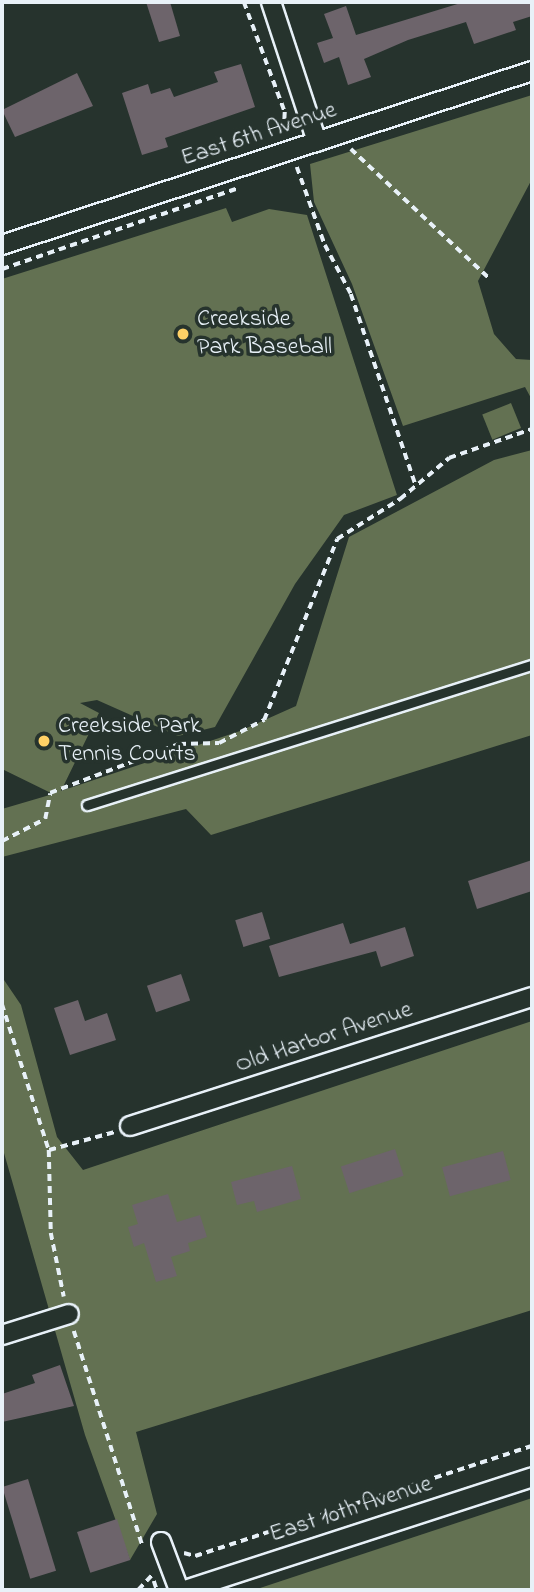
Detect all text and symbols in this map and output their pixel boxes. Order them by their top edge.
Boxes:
street label: East 6th Avenue [178,96,340,174]
place label: Creekside Park Baseball [197,306,332,362]
marker: Creekside Park Baseball [175,326,191,342]
place label: Creekside Park Tennis Courts [58,713,201,769]
marker: Creekside Park Tennis Courts [36,733,52,749]
street label: Old Harbor Avenue [232,996,416,1080]
street label: East 10th Avenue [266,1470,436,1550]

